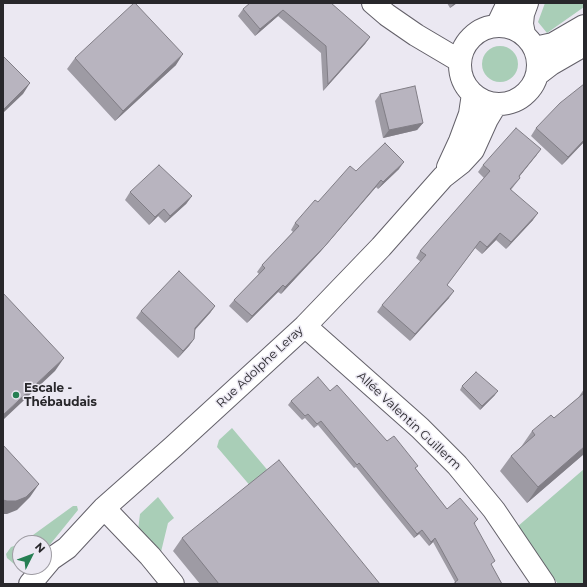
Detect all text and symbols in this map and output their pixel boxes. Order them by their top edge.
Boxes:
street label: Rue Adolphe Leray [214,323,306,411]
street label: Allée Valentin Guillerm [354,369,464,473]
place label: Escale - Thébaudais [24,381,97,409]
marker: Escale - Thébaudais [11,390,21,400]
north arrow [12,535,52,575]
text: N [32,540,48,556]

